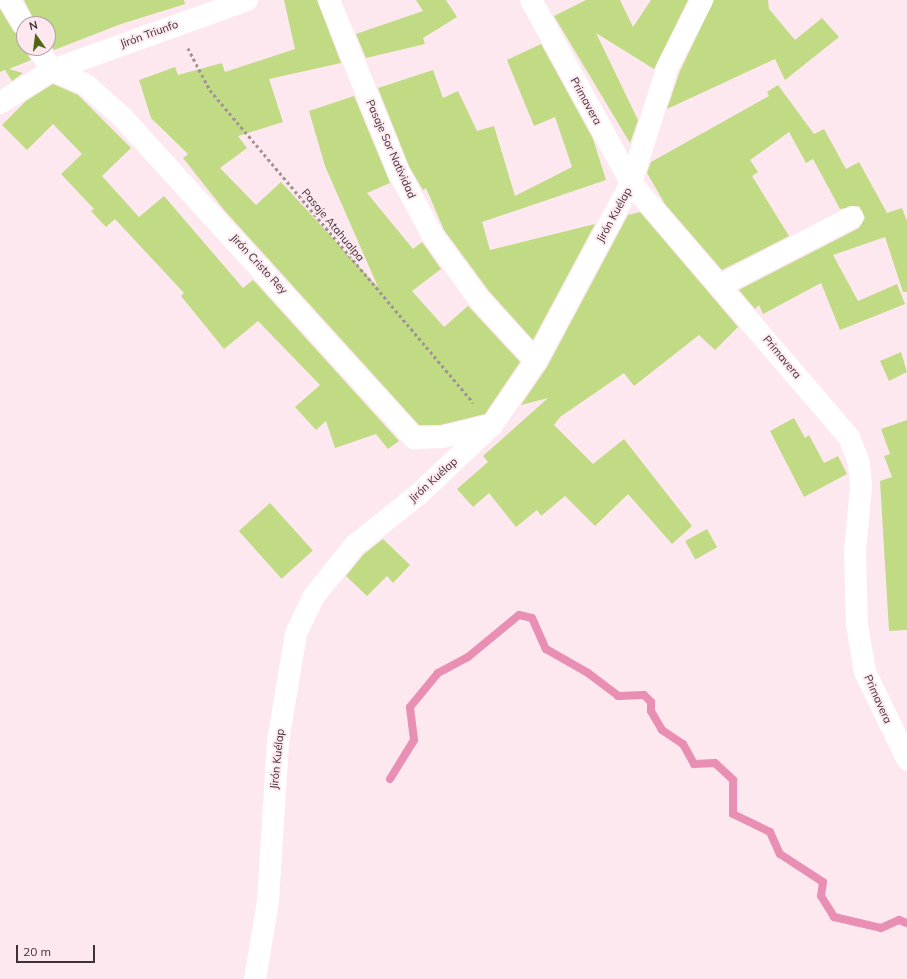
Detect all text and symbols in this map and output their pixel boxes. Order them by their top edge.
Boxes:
north arrow [16,16,56,56]
street label: Jirón Triunfo [118,17,180,51]
text: N [28,18,39,33]
street label: Primavera [568,75,604,127]
street label: Pasaje Sor Natividad [363,98,419,200]
street label: Jirón Kuélap [593,185,635,245]
street label: Pasaje Atahualpa [299,186,367,264]
street label: Jirón Cristo Rey [228,231,290,297]
street label: Primavera [760,333,804,381]
street label: Jirón Kuélap [406,455,460,505]
street label: Primavera [861,672,895,726]
street label: Jirón Kuélap [267,728,287,790]
scale bar [18,937,97,963]
text: 20 m [23,944,51,959]

